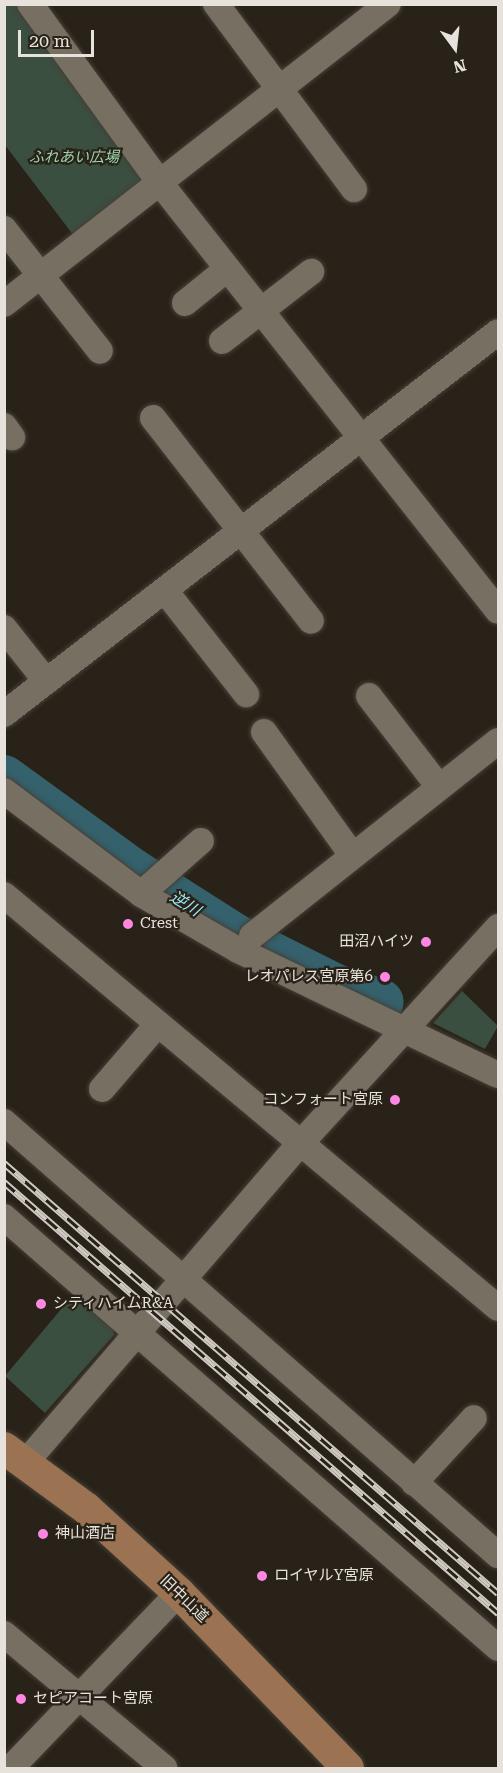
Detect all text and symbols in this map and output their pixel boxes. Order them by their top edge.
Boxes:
scale bar [21,18,98,56]
north arrow [425,18,485,78]
text: 20 m [29,30,70,51]
text: N [451,55,468,77]
park label: ふれあい広場 [29,149,119,167]
water label: 逆川 [166,887,204,921]
place label: Crest [140,915,178,933]
marker: Crest [121,917,135,931]
place label: 田沼ハイツ [339,933,414,951]
marker: 田沼ハイツ [419,935,433,949]
place label: レオパレス宮原第6 [245,968,373,986]
marker: レオパレス宮原第6 [378,970,392,984]
place label: コンフォート宮原 [263,1091,383,1109]
marker: コンフォート宮原 [388,1093,402,1107]
place label: シティハイムR&A [53,1295,175,1313]
marker: シティハイムR&A [34,1297,48,1311]
place label: 神山酒店 [55,1525,115,1543]
marker: 神山酒店 [36,1527,50,1541]
place label: ロイヤルY宮原 [274,1567,374,1585]
marker: ロイヤルY宮原 [255,1569,269,1583]
street label: 旧中山道 [156,1572,212,1626]
place label: セピアコート宮原 [33,1690,153,1708]
marker: セピアコート宮原 [14,1692,28,1706]

